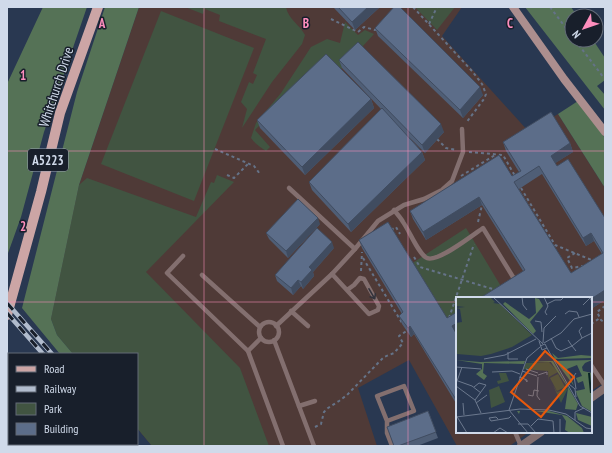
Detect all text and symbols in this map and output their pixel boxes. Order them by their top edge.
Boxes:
north arrow [564,8,604,48]
text: A [98,15,106,32]
text: B [303,15,309,32]
text: C [507,15,513,32]
text: N [569,28,584,41]
street label: Whitchurch Drive [35,45,77,129]
text: 1 [20,67,26,84]
road number: A5223 [28,149,68,171]
text: 2 [20,218,26,235]
one-way arrow [369,288,377,300]
inset map [456,297,592,433]
legend [8,353,138,445]
text: Road [44,361,64,376]
text: Railway [44,381,77,396]
text: Park [44,401,62,416]
text: Building [44,421,79,436]

